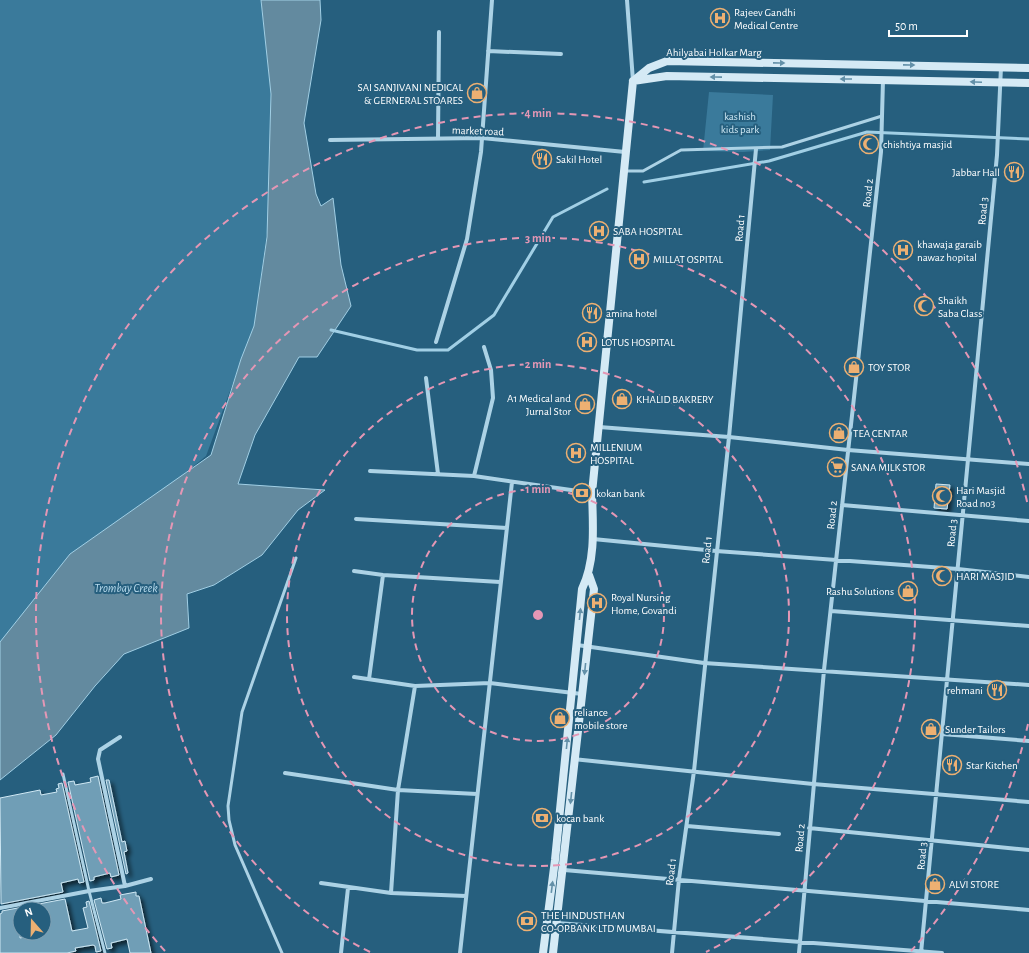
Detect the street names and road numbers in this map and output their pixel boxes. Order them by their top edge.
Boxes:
street label: Ahilyabai Holkar Marg [666,47,762,58]
street label: market road [452,125,505,137]
street label: Road 2 [861,178,875,208]
street label: Road 3 [976,196,990,226]
street label: Road 1 [733,214,747,242]
street label: Road 2 [825,500,839,530]
street label: Road 3 [945,518,959,548]
street label: Road 1 [700,536,714,564]
street label: Road 2 [793,823,807,853]
street label: Road 3 [915,841,929,871]
street label: Road 1 [664,858,678,886]

